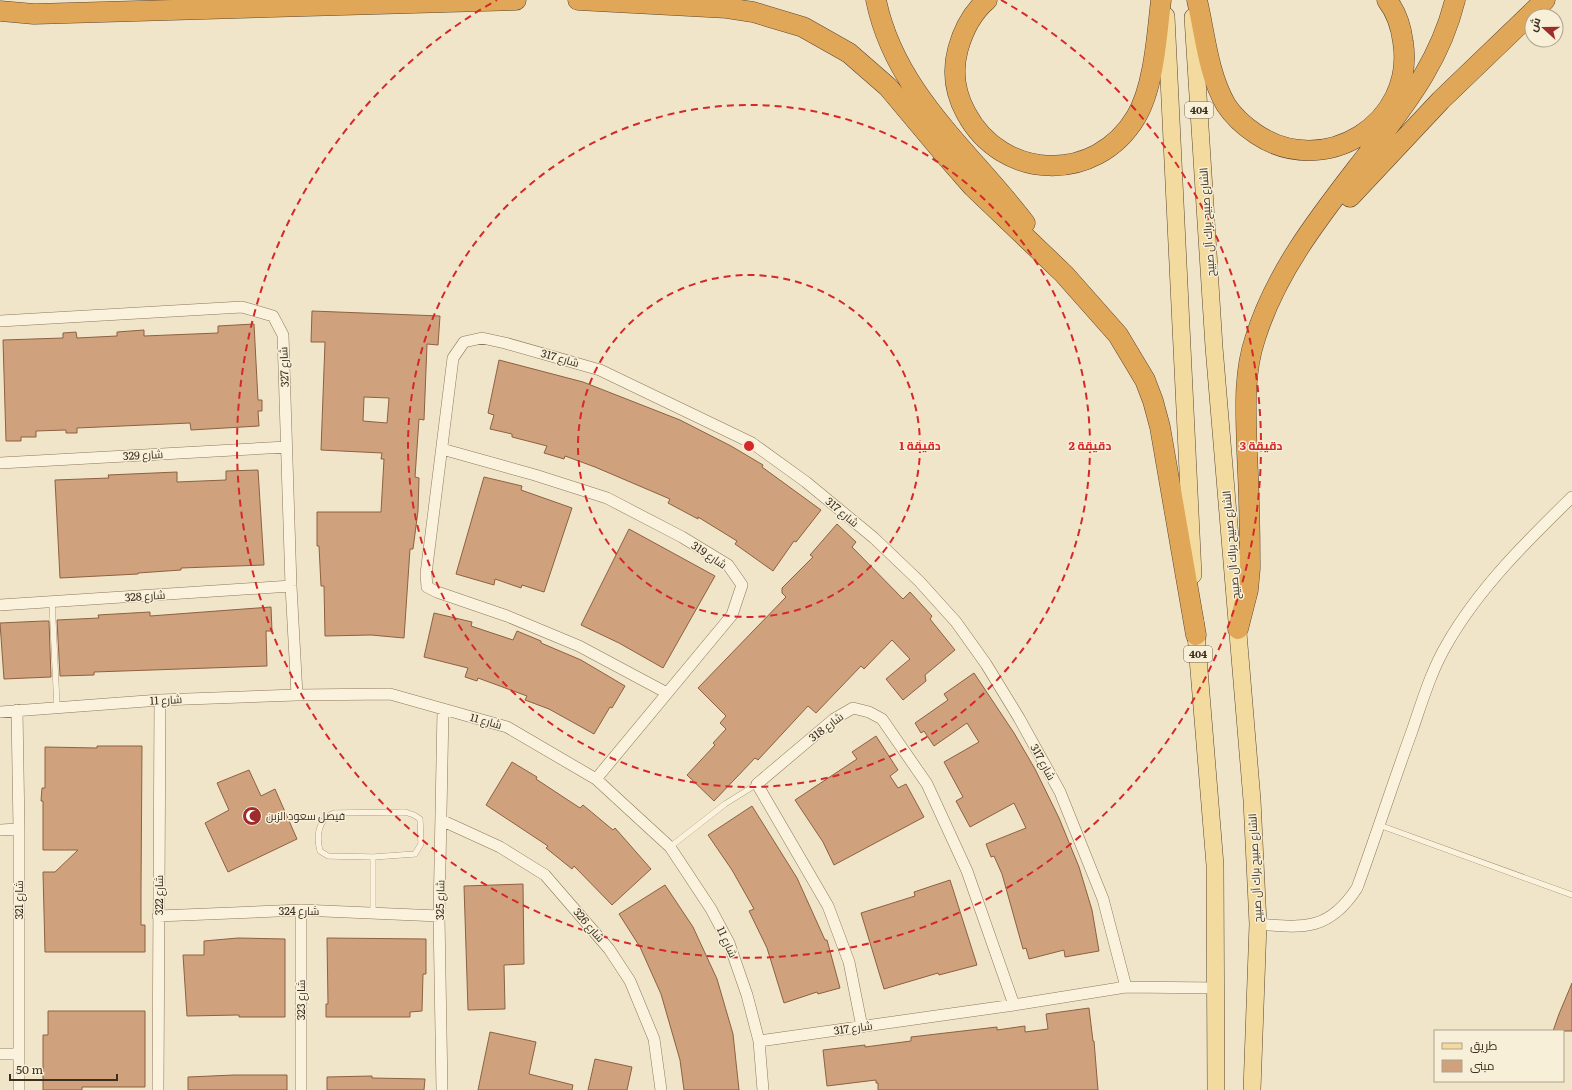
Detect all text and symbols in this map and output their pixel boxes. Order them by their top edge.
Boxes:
north arrow [1524,8,1564,48]
text: ش [1524,15,1544,34]
road number: 404 [1185,102,1213,118]
street label: الشارع صبيح براك آل صبيح [1194,167,1219,277]
street label: شارع 317 [539,344,581,371]
street label: شارع 327 [274,347,293,387]
text: 1 دقيقة [899,436,941,454]
text: 2 دقيقة [1069,436,1111,454]
text: 3 دقيقة [1239,436,1283,454]
centre of rings [742,439,756,453]
street label: شارع 329 [122,445,164,464]
street label: الشارع صبيح براك آل صبيح [1217,490,1244,600]
street label: شارع 317 [822,493,863,531]
street label: شارع 319 [688,536,730,573]
street label: شارع 328 [124,586,166,605]
road number: 404 [1184,646,1212,662]
street label: شارع 11 [149,690,183,709]
street label: شارع 11 [468,708,504,733]
street label: شارع 318 [805,708,847,745]
street label: شارع 317 [1027,740,1060,783]
mosque icon: فيصل سعود الزبن [241,805,263,827]
place label: فيصل سعود الزبن [266,807,345,823]
street label: الشارع صبيح براك آل صبيح [1243,813,1266,923]
street label: شارع 322 [150,875,167,915]
street label: شارع 321 [10,880,27,920]
street label: شارع 325 [431,880,448,920]
street label: شارع 324 [279,902,319,919]
street label: شارع 326 [570,904,609,946]
street label: شارع 11 [713,923,742,960]
street label: شارع 323 [292,980,309,1020]
street label: شارع 317 [832,1016,874,1039]
legend [1434,1030,1564,1082]
text: طريق [1470,1036,1498,1054]
scale bar [10,1056,117,1082]
text: مبنى [1470,1056,1495,1074]
text: 50 m [16,1060,43,1078]

